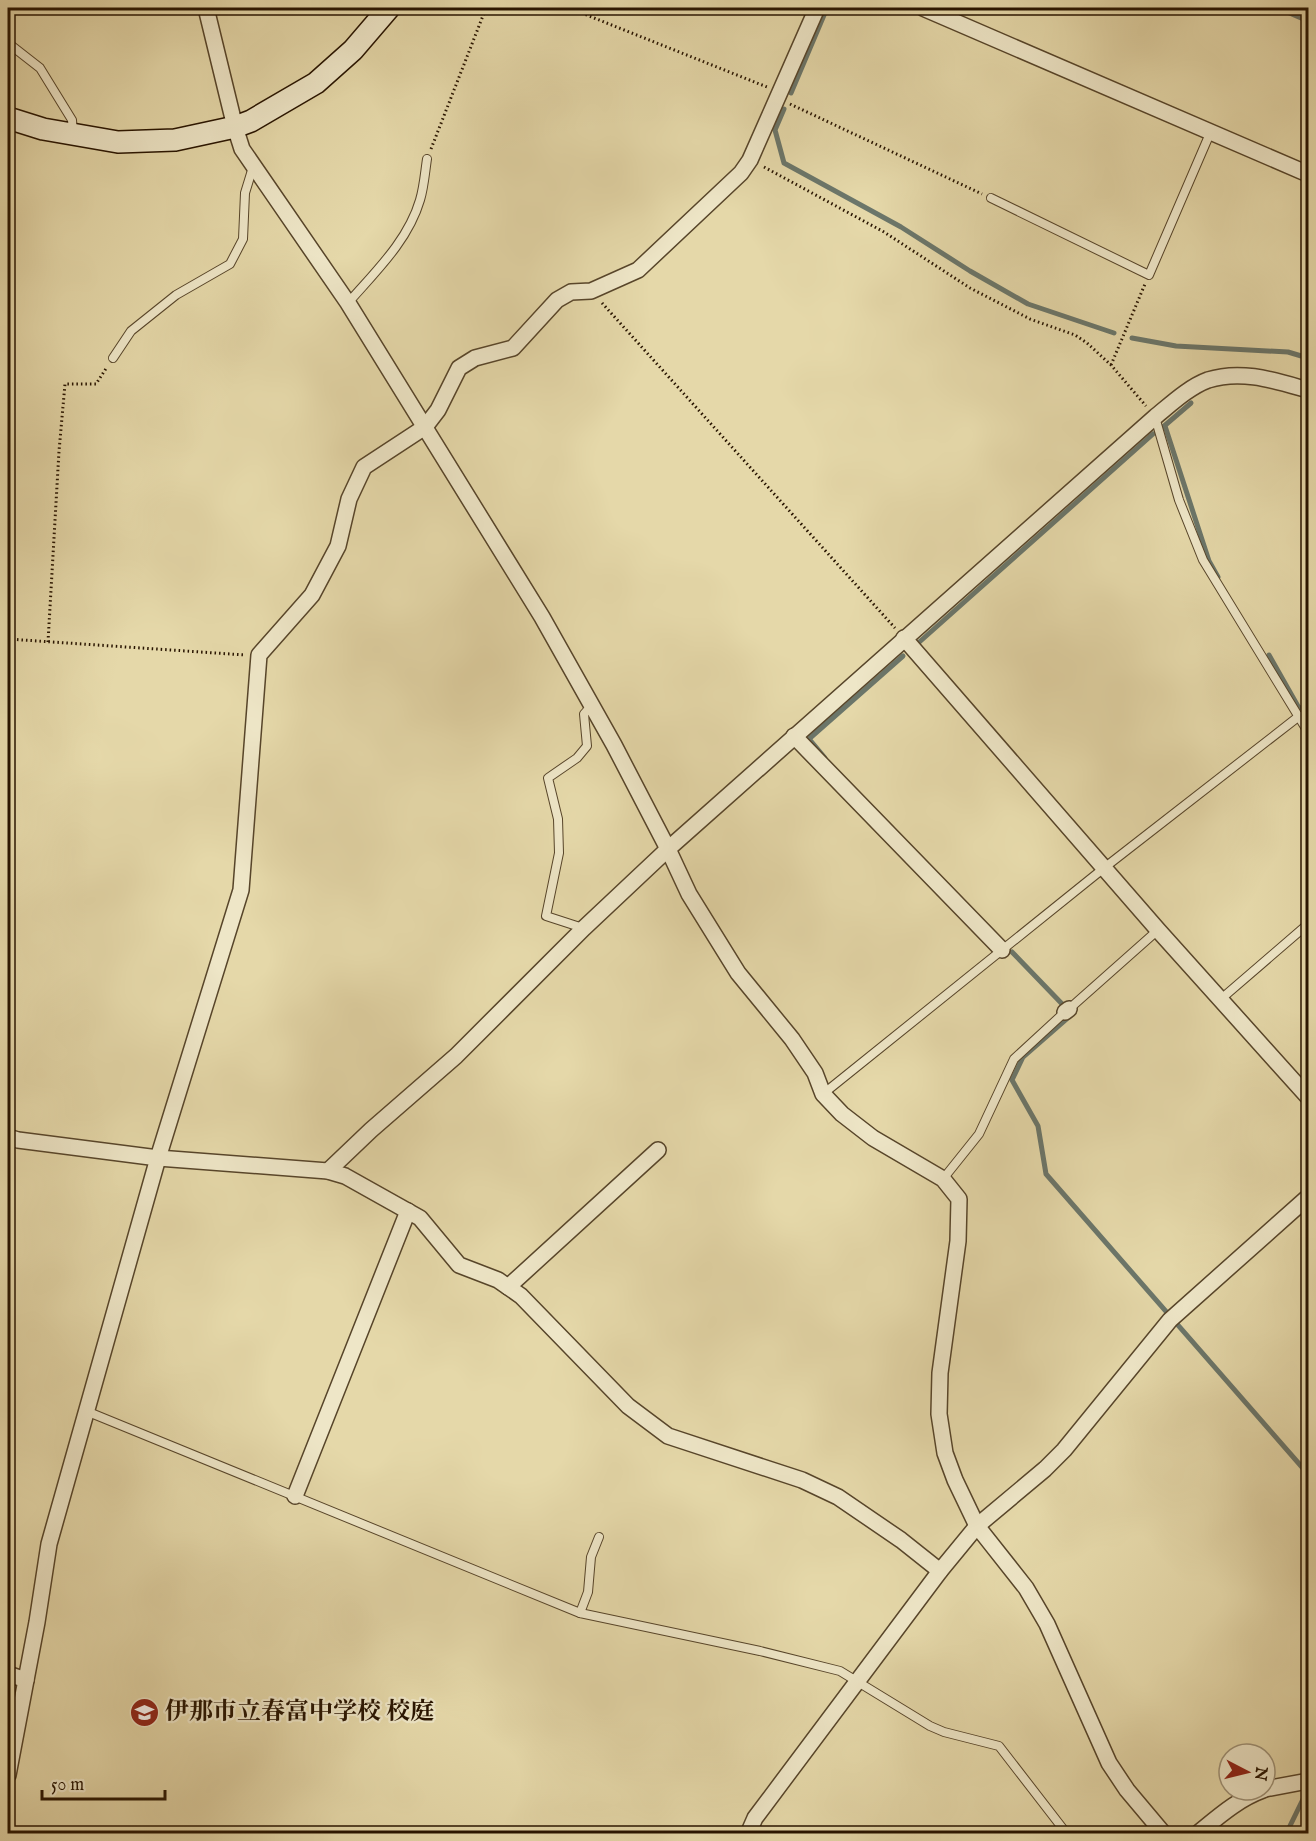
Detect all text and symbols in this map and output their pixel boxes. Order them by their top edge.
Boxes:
school or university icon: 伊那市立春富中学校 校庭 [128,1696,160,1728]
place label: 伊那市立春富中学校 校庭 [165,1697,434,1728]
north arrow [1217,1742,1277,1802]
scale bar [42,1763,165,1801]
text: N [1249,1765,1271,1782]
text: 50 m [51,1774,84,1797]

